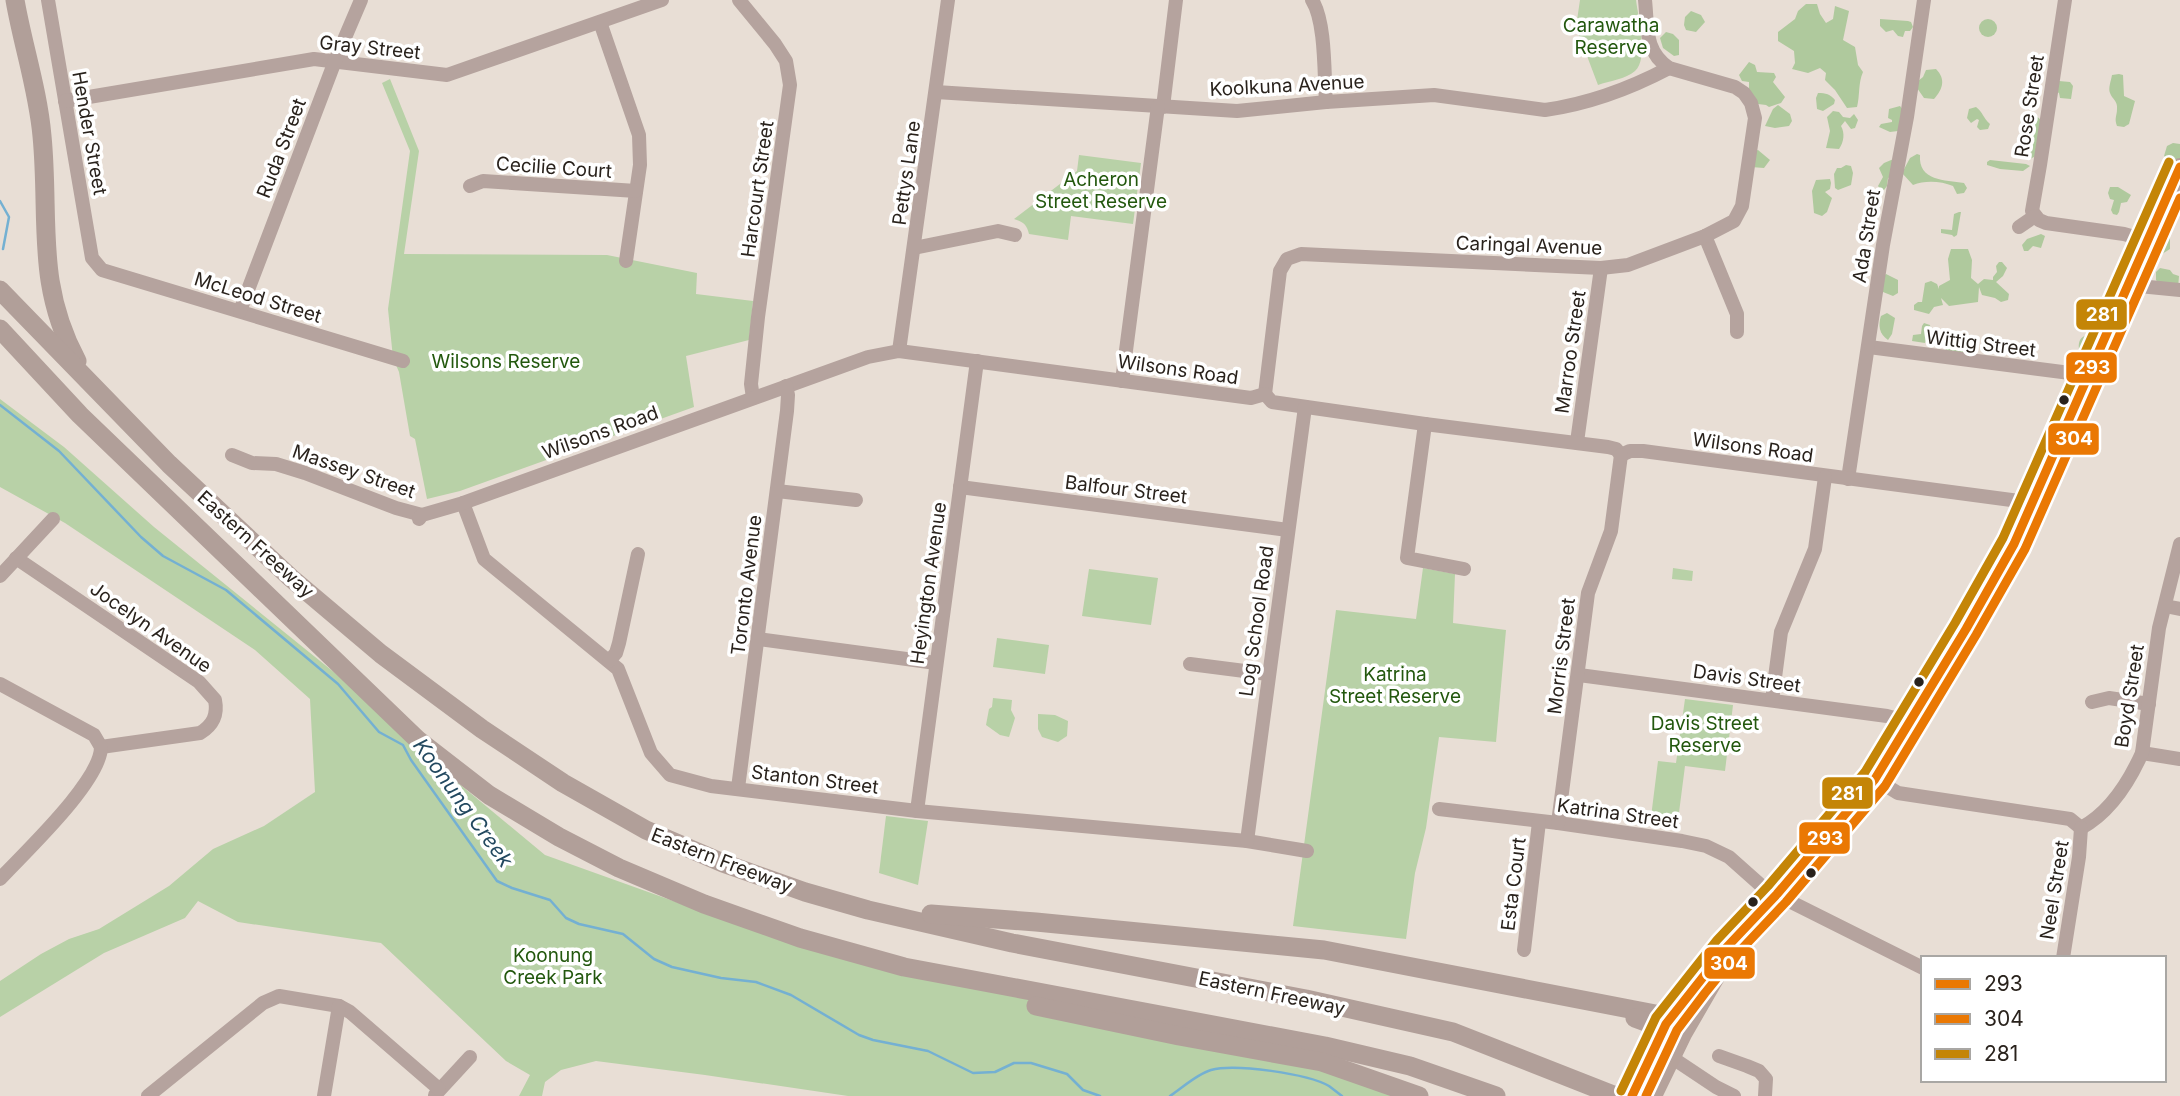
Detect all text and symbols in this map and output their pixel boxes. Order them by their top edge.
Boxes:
park label: Carawatha Reserve [1563,14,1659,59]
street label: Gray Street [318,31,422,64]
street label: Rose Street [2010,53,2049,159]
street label: Hender Street [67,69,112,197]
street label: Koolkuna Avenue [1209,70,1365,101]
street label: Ruda Street [252,95,311,201]
street label: Harcourt Street [737,119,778,259]
street label: Pettys Lane [888,119,925,227]
street label: Cecilie Court [495,152,613,183]
park label: Acheron Street Reserve [1035,168,1167,213]
street label: Ada Street [1848,188,1885,284]
street label: Caringal Avenue [1455,231,1603,260]
street label: McLeod Street [191,267,324,328]
street label: Marroo Street [1550,289,1591,415]
line badge: 281 [2075,298,2128,331]
text: 281 [2086,303,2118,326]
street label: Wittig Street [1925,325,2037,362]
park label: Wilsons Reserve [432,350,580,373]
street label: Wilsons Road [1116,350,1240,389]
line badge: 293 [2065,351,2118,384]
text: 293 [2074,356,2110,379]
unlabelled marker [2057,393,2071,407]
street label: Wilsons Road [539,401,661,464]
line badge: 304 [2047,422,2100,456]
text: 304 [2055,427,2093,450]
street label: Wilsons Road [1691,428,1815,467]
street label: Massey Street [289,440,418,503]
street label: Balfour Street [1064,471,1188,508]
street label: Eastern Freeway [193,486,319,603]
street label: Heyington Avenue [906,500,951,666]
street label: Toronto Avenue [726,514,767,657]
street label: Log School Road [1235,544,1278,698]
street label: Jocelyn Avenue [86,577,216,678]
street label: Morris Street [1543,597,1580,716]
street label: Boyd Street [2110,643,2149,749]
street label: Davis Street [1692,660,1802,697]
park label: Katrina Street Reserve [1329,663,1461,708]
unlabelled marker [1912,675,1926,689]
park label: Davis Street Reserve [1651,712,1759,757]
water label: Koonung Creek [408,733,519,872]
street label: Stanton Street [750,760,880,799]
line badge: 281 [1821,776,1874,810]
text: 281 [1831,782,1863,805]
street label: Katrina Street [1556,794,1680,833]
line badge: 293 [1798,821,1851,855]
street label: Eastern Freeway [648,823,796,898]
text: 293 [1807,827,1843,850]
street label: Esta Court [1496,836,1531,932]
street label: Neel Street [2035,839,2074,941]
unlabelled marker [1804,866,1818,880]
unlabelled marker [1746,895,1760,909]
park label: Koonung Creek Park [503,944,603,989]
line badge: 304 [1703,946,1756,980]
text: 304 [1710,952,1748,975]
legend [1921,956,2166,1082]
street label: Eastern Freeway [1197,967,1348,1020]
text: 293 [1984,971,2023,996]
text: 304 [1984,1006,2024,1031]
text: 281 [1984,1041,2018,1066]

